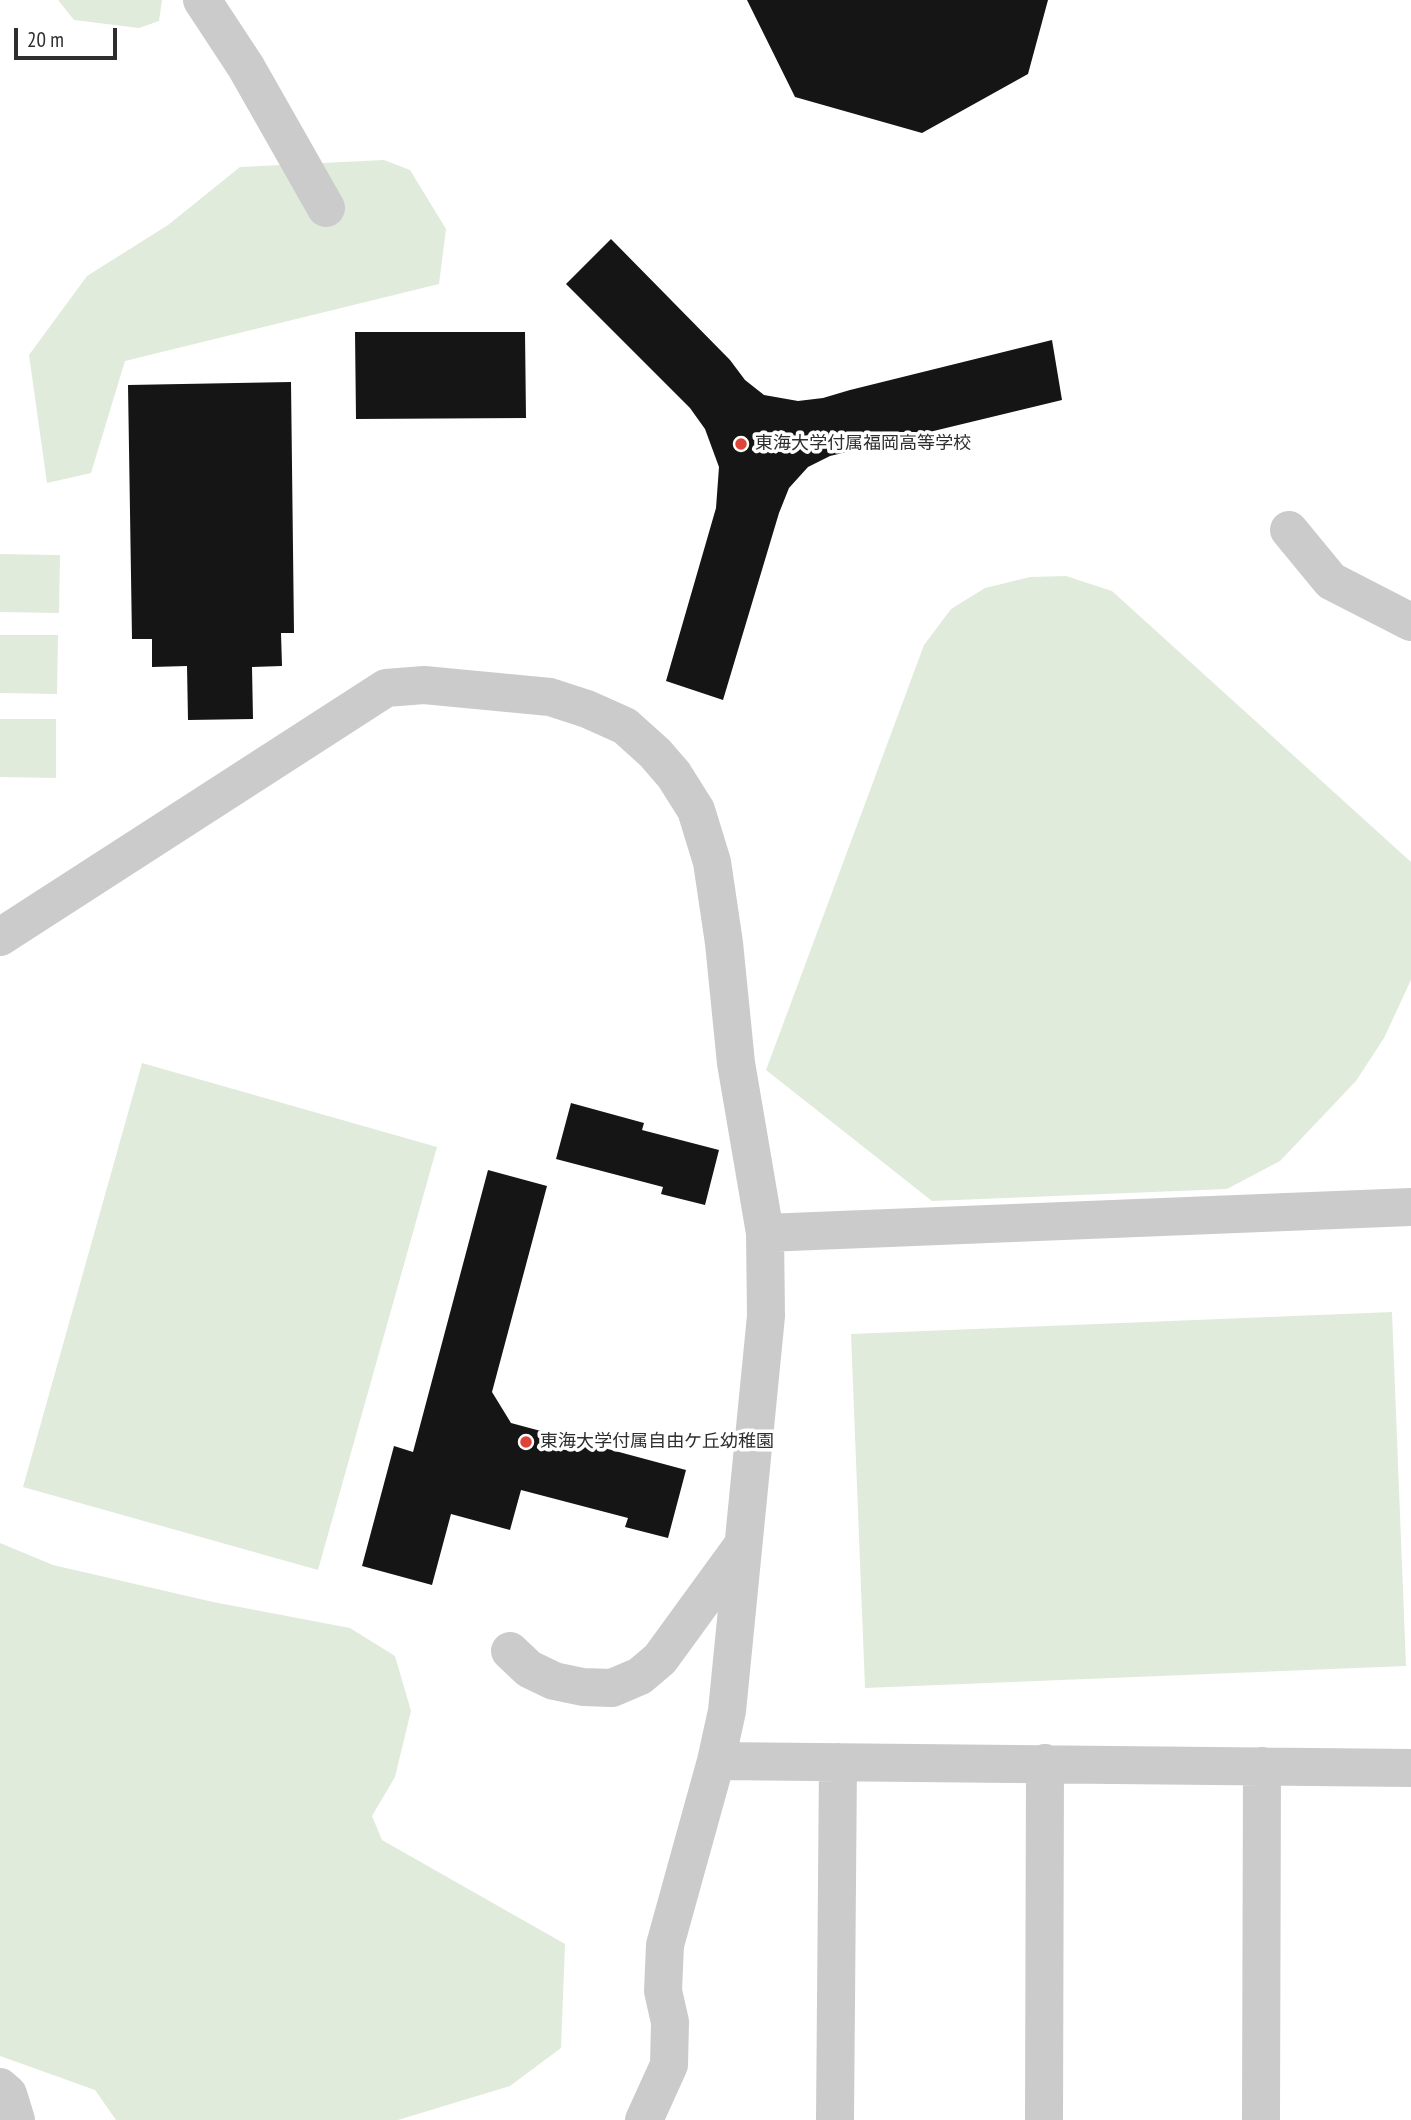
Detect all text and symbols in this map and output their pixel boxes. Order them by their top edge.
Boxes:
scale bar [18,14,121,58]
text: 20 m [27,26,64,53]
place label: 東海大学付属福岡高等学校 [755,433,971,455]
marker: 東海大学付属福岡高等学校 [733,436,749,452]
place label: 東海大学付属自由ケ丘幼稚園 [540,1431,774,1453]
marker: 東海大学付属自由ケ丘幼稚園 [518,1434,534,1450]

